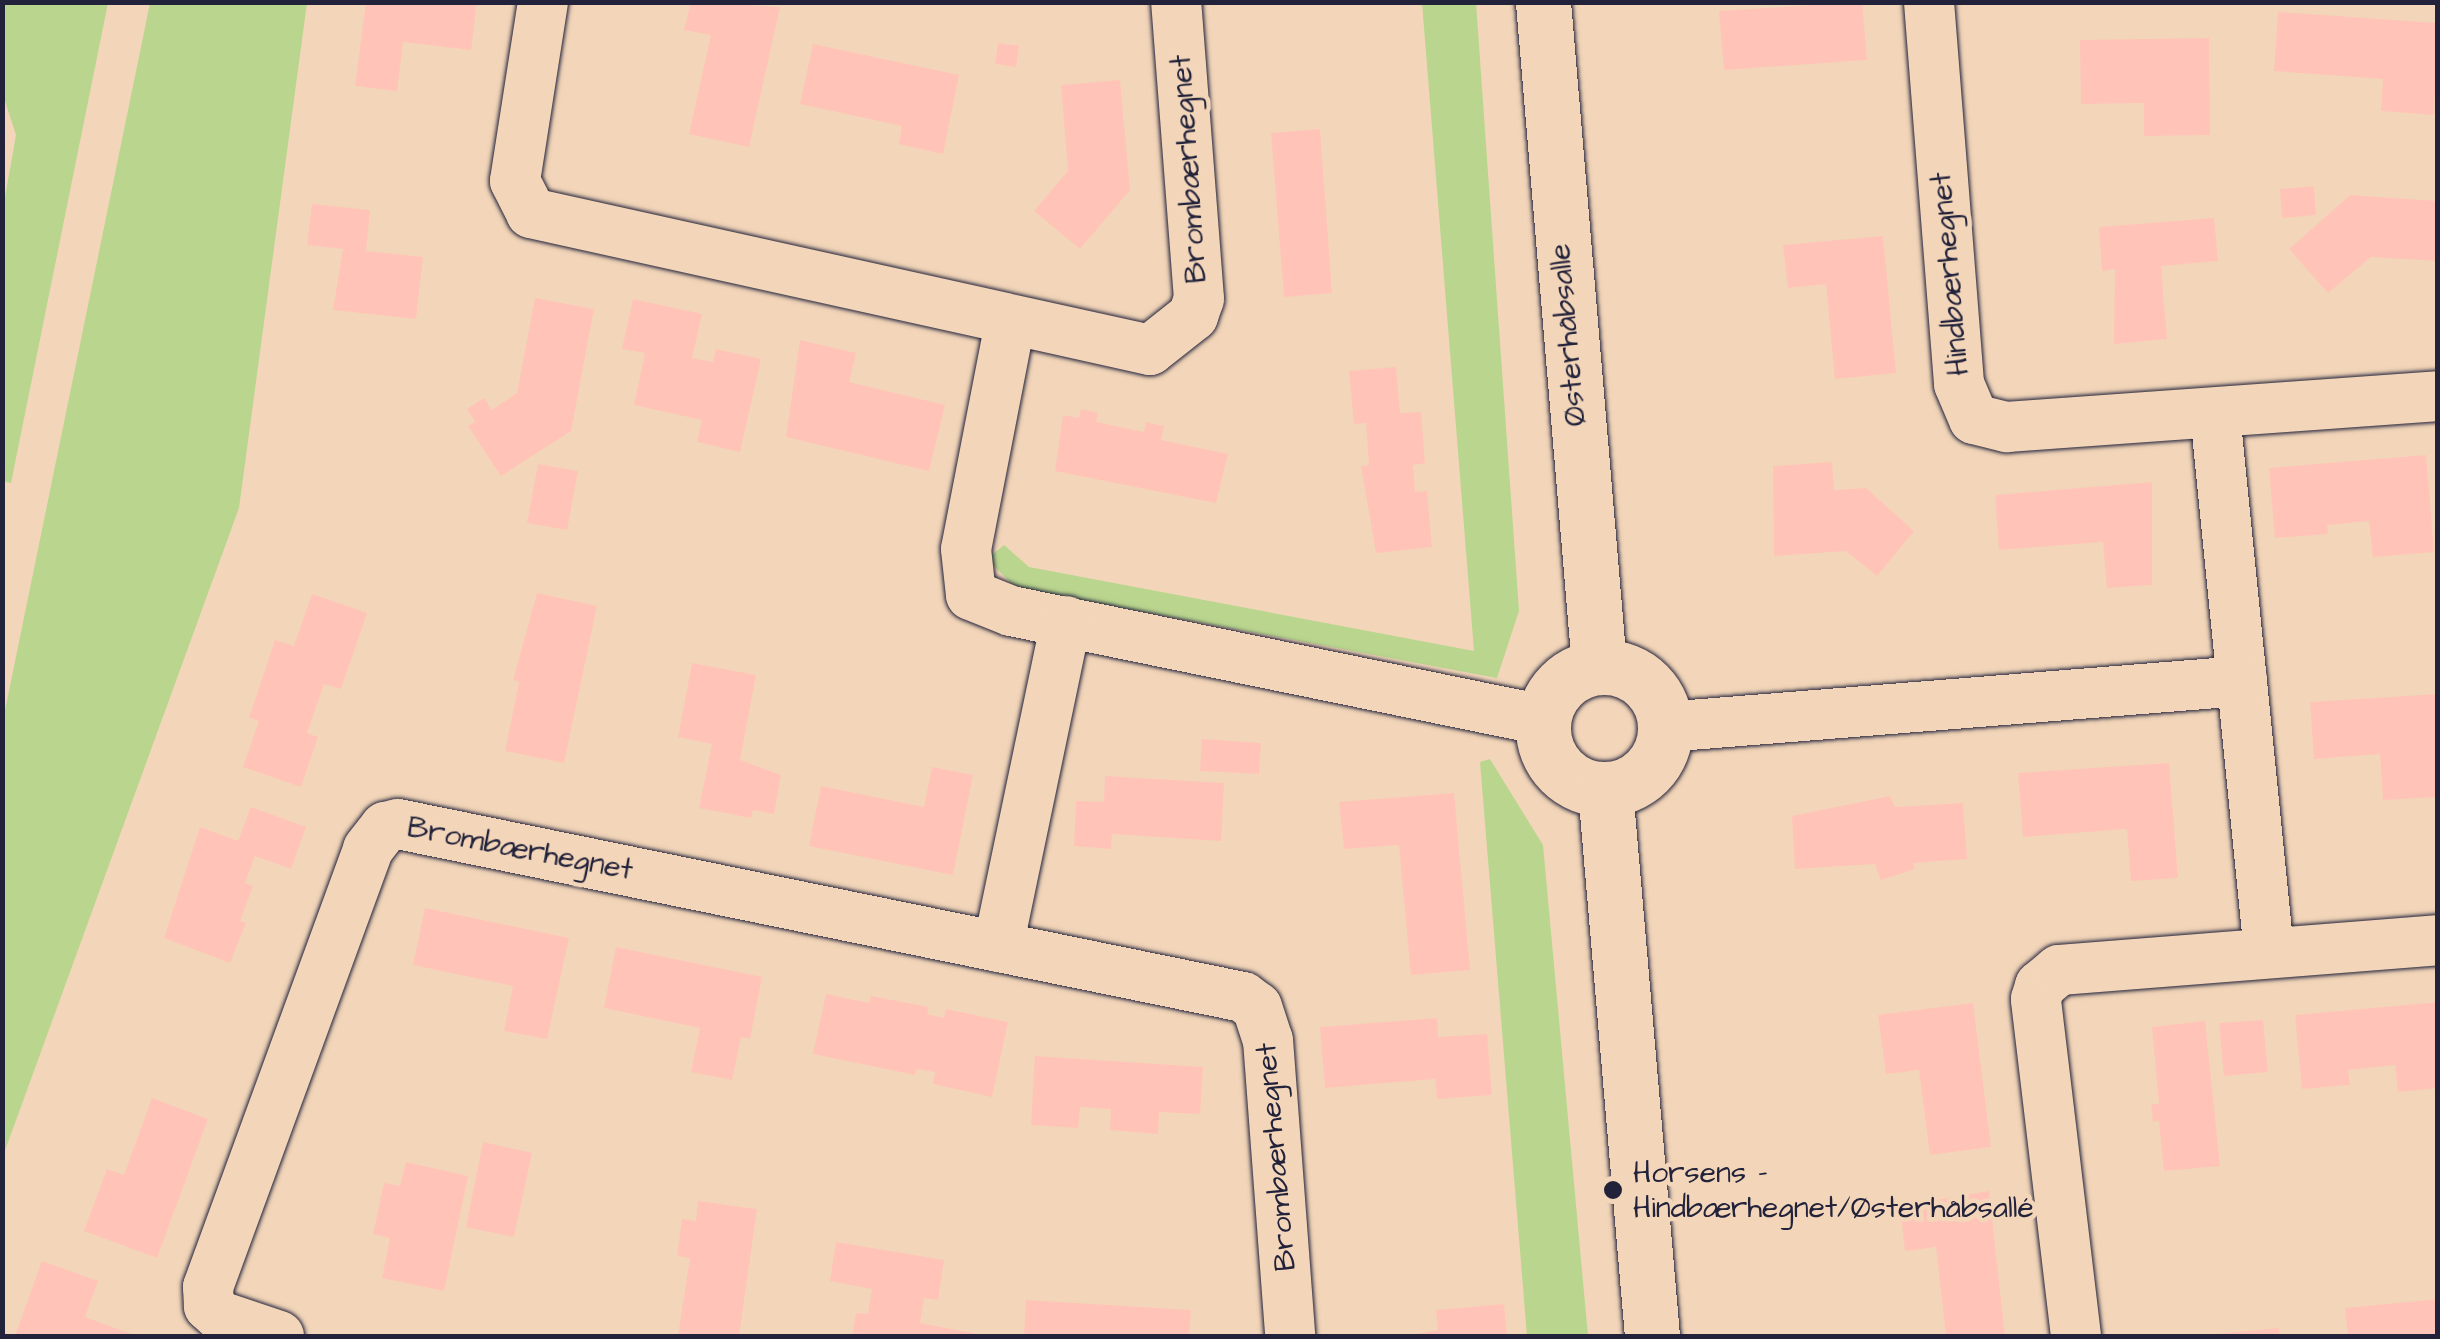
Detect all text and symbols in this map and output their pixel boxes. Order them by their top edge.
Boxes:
street label: Brombærhegnet [1163,53,1215,285]
street label: Hindbærhegnet [1923,171,1977,377]
street label: Østerhåbsalle [1542,242,1594,428]
street label: Brombærhegnet [404,809,636,889]
street label: Brombærhegnet [1248,1041,1304,1273]
place label: Horsens - Hindbærhegnet/Østerhåbsallé [1633,1155,2034,1226]
marker: Horsens - Hindbærhegnet/Østerhåbsallé [1602,1179,1624,1201]

